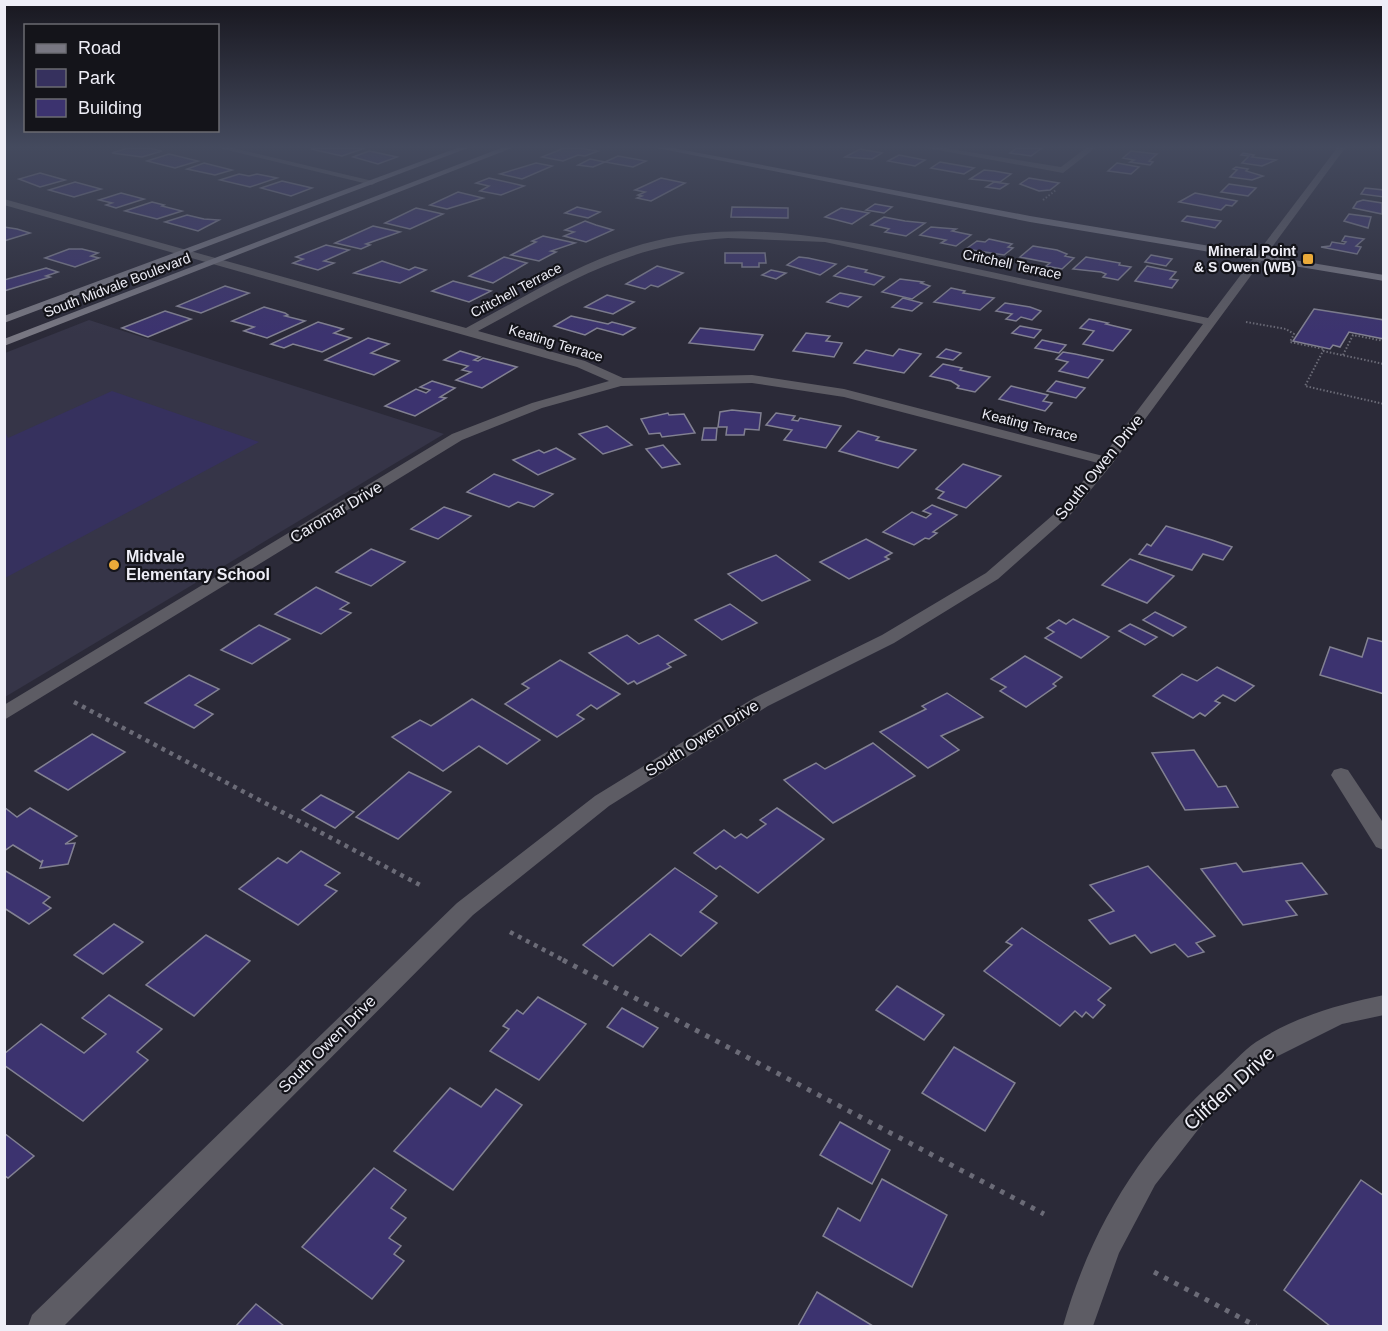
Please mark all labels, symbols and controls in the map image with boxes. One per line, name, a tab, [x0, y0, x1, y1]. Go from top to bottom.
legend	[24, 24, 219, 132]
text: Road	[78, 38, 121, 58]
text: Park	[78, 68, 116, 88]
text: Building	[78, 98, 142, 118]
place label: Mineral Point & S Owen (WB)	[1194, 243, 1296, 275]
street label: Critchell Terrace	[961, 246, 1063, 282]
street label: South Midvale Boulevard	[41, 250, 193, 320]
marker: Mineral Point & S Owen (WB)	[1301, 252, 1315, 266]
street label: Critchell Terrace	[468, 259, 564, 321]
street label: Keating Terrace	[507, 321, 605, 365]
street label: Keating Terrace	[981, 405, 1080, 445]
street label: South Owen Drive	[1052, 411, 1147, 523]
street label: Caromar Drive	[287, 478, 385, 546]
place label: Midvale Elementary School	[126, 548, 270, 583]
marker: Midvale Elementary School	[107, 558, 121, 572]
street label: South Owen Drive	[642, 696, 762, 780]
street label: South Owen Drive	[275, 992, 379, 1096]
street label: Clifden Drive	[1179, 1042, 1279, 1134]

